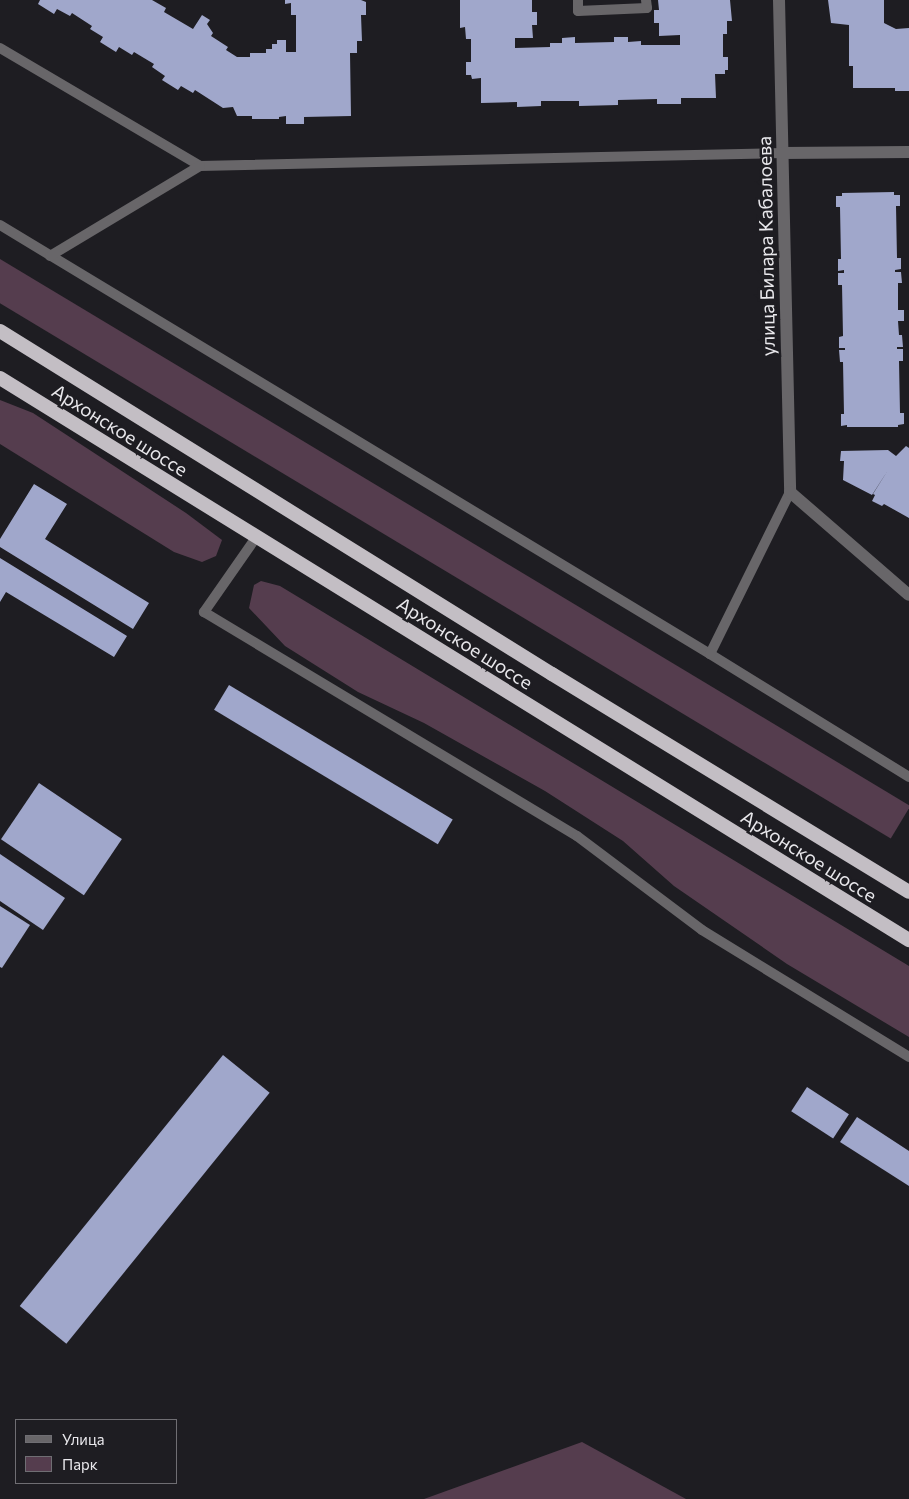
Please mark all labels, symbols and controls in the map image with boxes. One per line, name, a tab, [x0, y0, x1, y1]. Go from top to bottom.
street label: улица Билара Кабалоева	[753, 136, 779, 356]
street label: Архонское шоссе	[48, 379, 192, 481]
street label: Архонское шоссе	[393, 592, 537, 694]
street label: Архонское шоссе	[737, 805, 881, 907]
legend	[15, 1419, 178, 1484]
text: Улица	[62, 1430, 104, 1448]
text: Парк	[62, 1455, 98, 1473]

